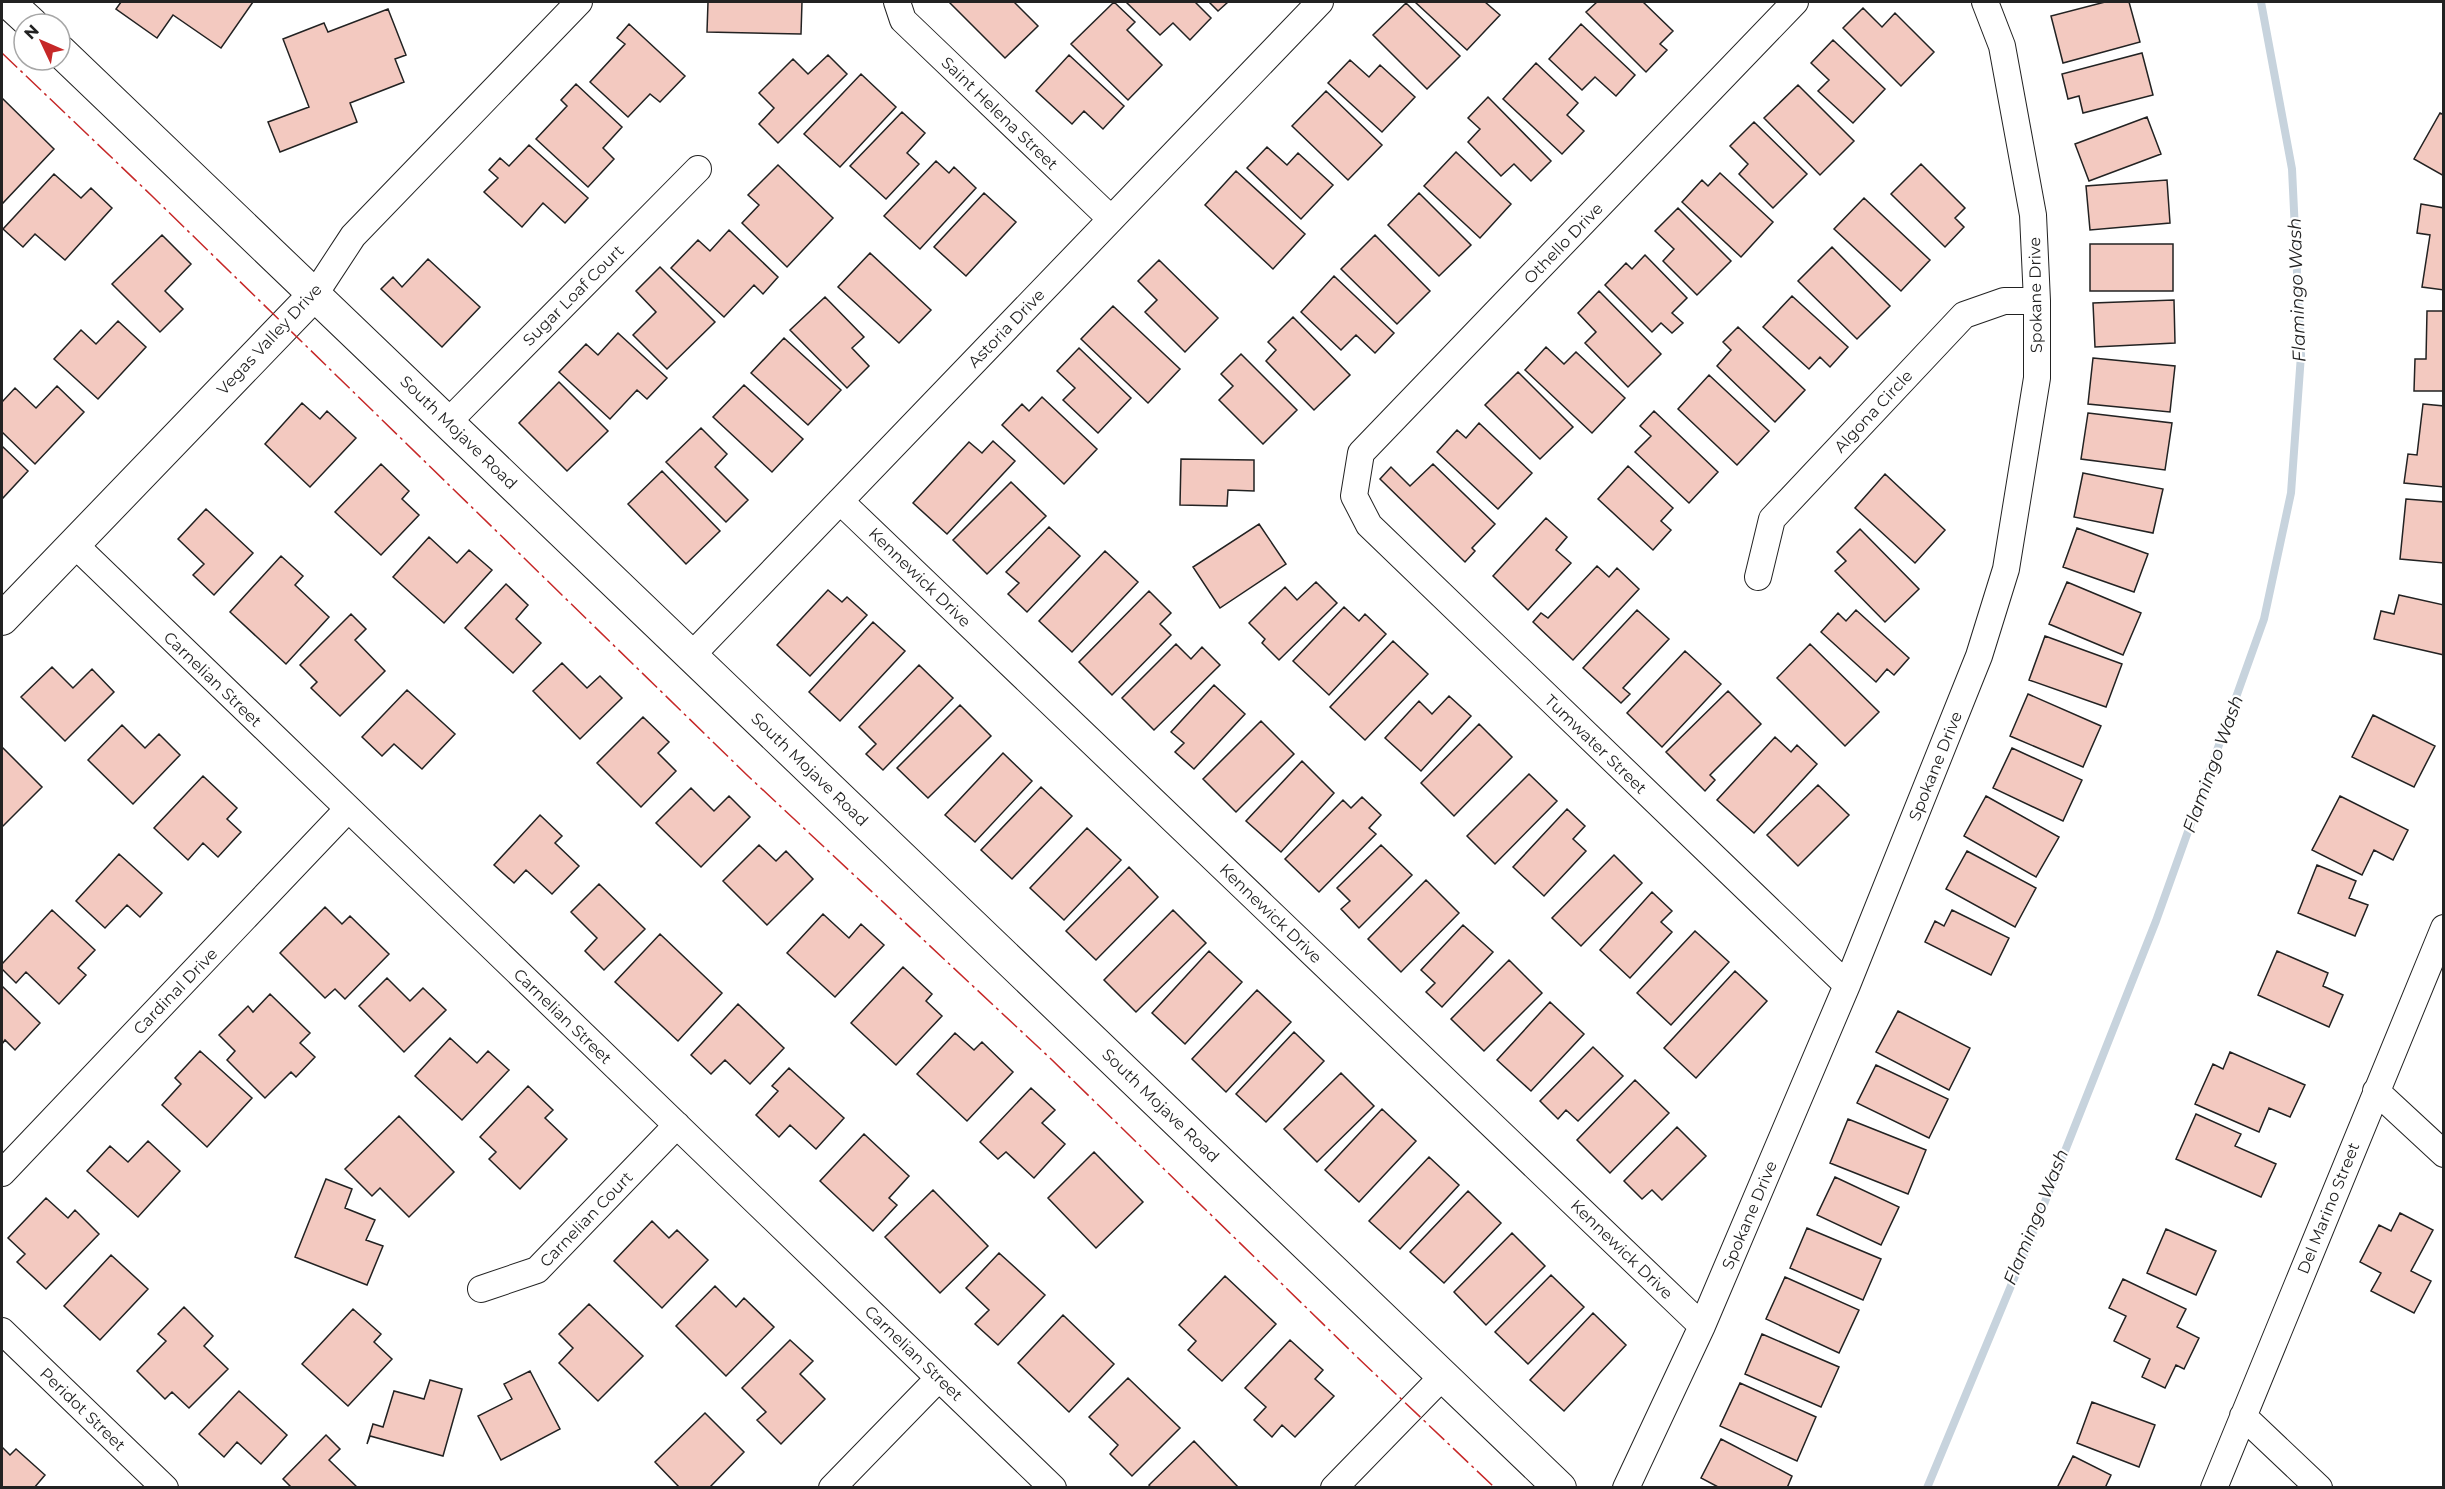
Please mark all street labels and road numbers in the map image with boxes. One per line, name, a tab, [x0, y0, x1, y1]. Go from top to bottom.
street label: Saint Helena Street	[937, 53, 1062, 174]
street label: Othello Drive	[1520, 199, 1607, 288]
street label: Spokane Drive	[2025, 237, 2046, 353]
street label: Sugar Loaf Court	[519, 241, 628, 350]
street label: Vegas Valley Drive	[213, 280, 326, 399]
street label: Astoria Drive	[964, 285, 1048, 371]
street label: Algona Circle	[1830, 366, 1916, 457]
street label: South Mojave Road	[396, 372, 521, 493]
street label: Kennewick Drive	[865, 524, 975, 631]
street label: Carnelian Street	[160, 628, 266, 731]
street label: Tumwater Street	[1541, 691, 1651, 798]
street label: South Mojave Road	[747, 709, 872, 830]
street label: Spokane Drive	[1905, 709, 1966, 824]
street label: Kennewick Drive	[1216, 860, 1326, 967]
street label: Cardinal Drive	[129, 944, 221, 1038]
street label: Carnelian Street	[510, 965, 616, 1068]
street label: South Mojave Road	[1098, 1045, 1223, 1166]
street label: Del Marino Street	[2293, 1139, 2364, 1277]
street label: Spokane Drive	[1718, 1158, 1781, 1272]
street label: Carnelian Court	[536, 1167, 637, 1271]
street label: Kennewick Drive	[1567, 1196, 1677, 1303]
street label: Carnelian Street	[861, 1302, 967, 1405]
street label: Peridot Street	[36, 1364, 130, 1455]

